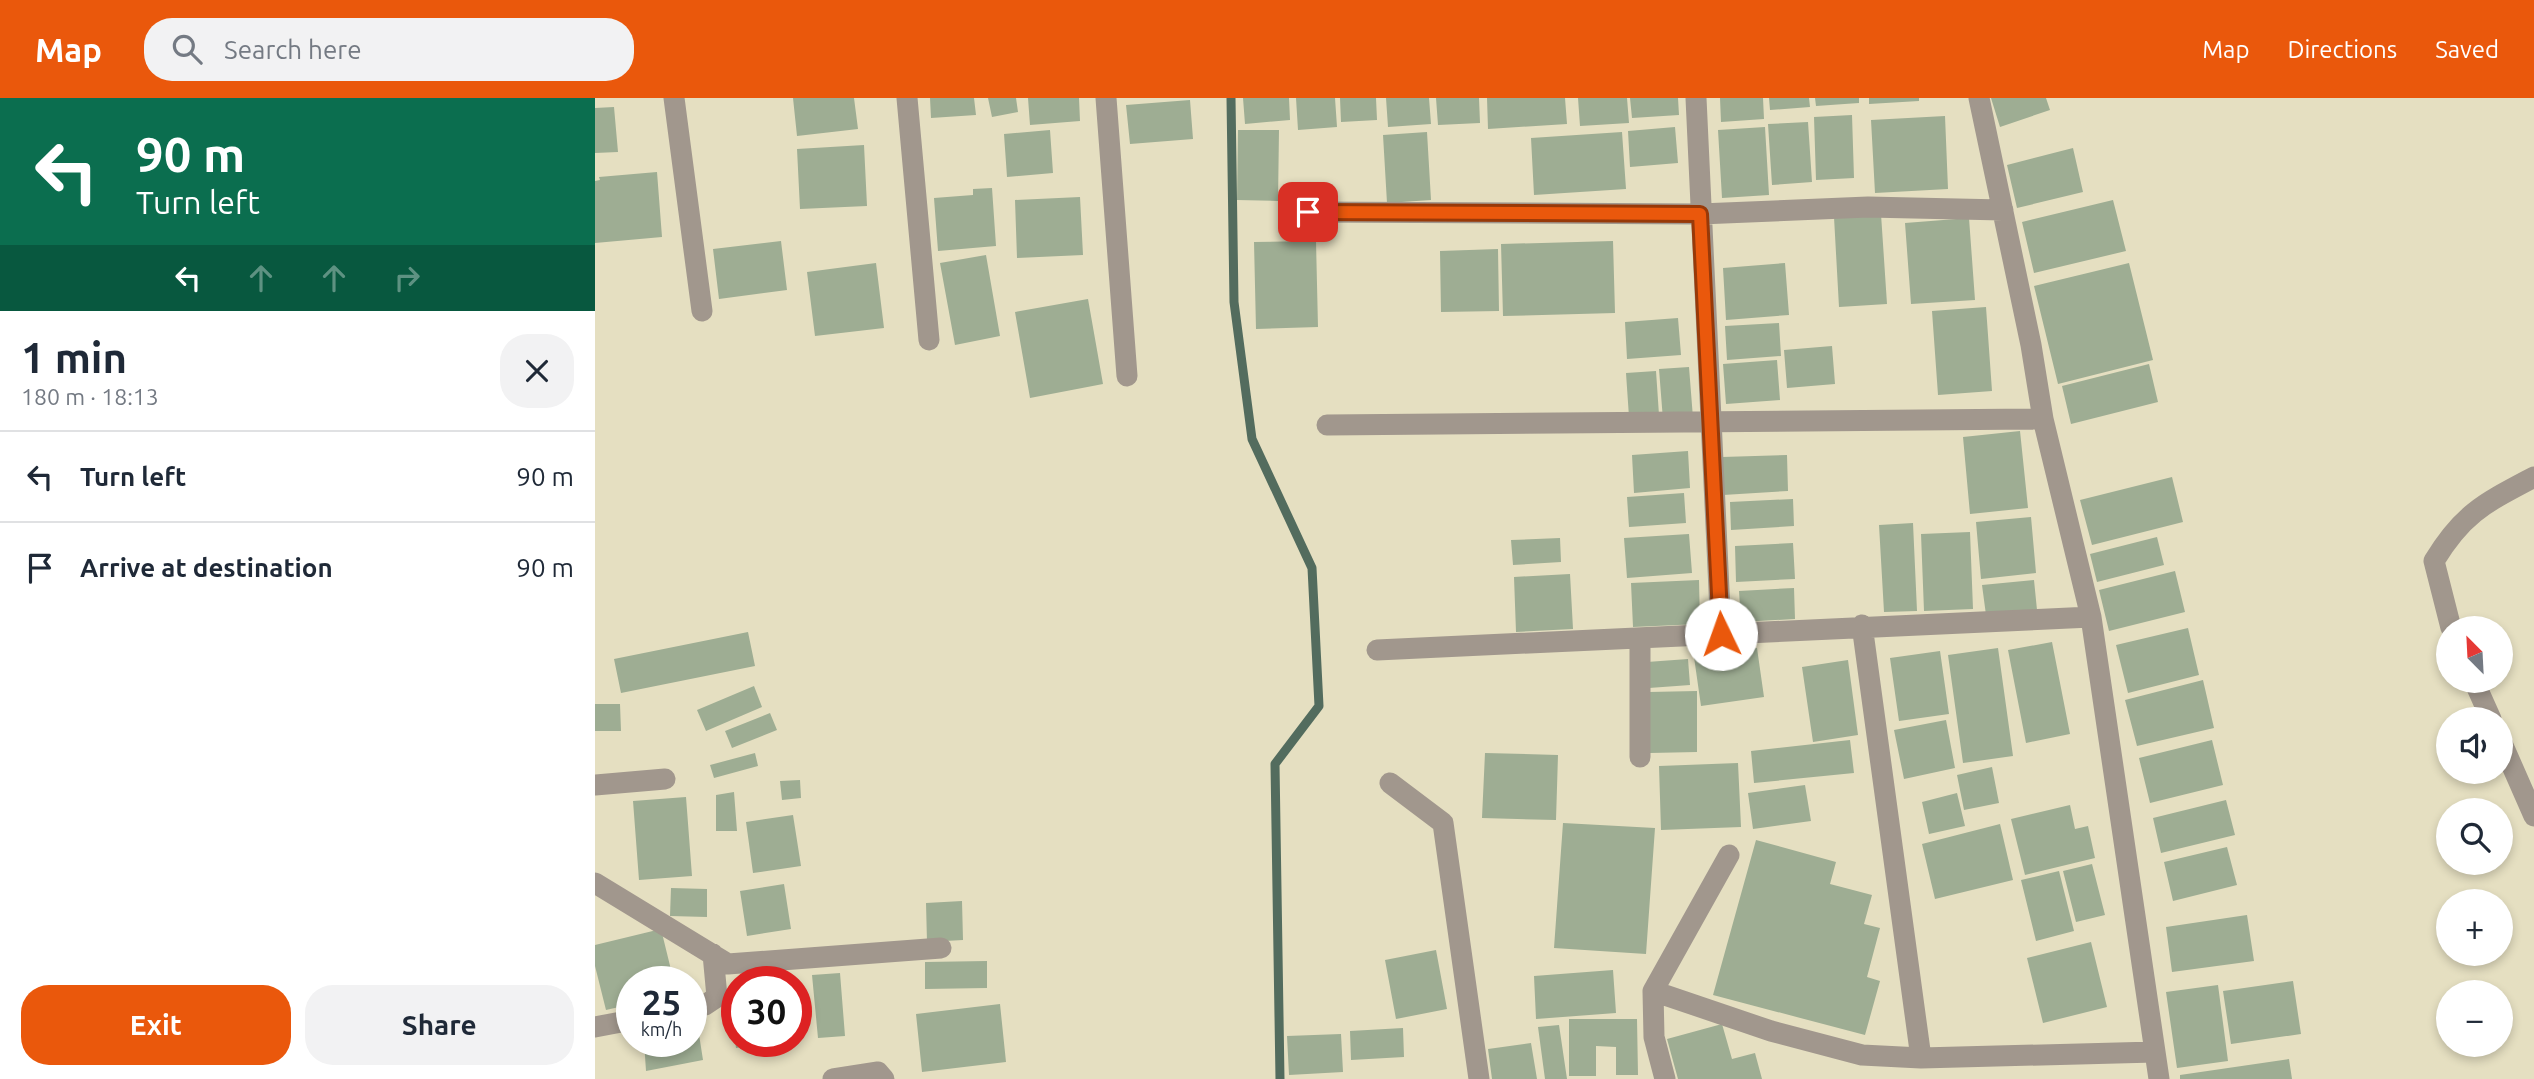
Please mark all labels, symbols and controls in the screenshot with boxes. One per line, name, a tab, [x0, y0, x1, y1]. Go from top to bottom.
search box	[144, 18, 634, 81]
icon: search	[168, 30, 206, 68]
text: Map	[35, 31, 102, 68]
text: Search here	[224, 35, 362, 64]
text: Map	[2202, 36, 2249, 63]
text: Directions	[2287, 36, 2397, 63]
text: Saved	[2435, 36, 2499, 63]
icon: left	[21, 126, 112, 217]
text: 90 m	[136, 126, 245, 181]
pin	[1278, 182, 1338, 242]
text: Turn left	[136, 184, 260, 220]
icon: arrive	[1289, 193, 1327, 231]
icon: left	[169, 259, 207, 297]
icon: ahead	[242, 259, 280, 297]
icon: ahead	[315, 259, 353, 297]
icon: right	[388, 259, 426, 297]
text: 1 min	[21, 334, 127, 381]
button: close	[500, 334, 574, 408]
text: 180 m · 18:13	[21, 384, 159, 409]
icon: left	[21, 458, 59, 496]
text: Turn left	[80, 462, 186, 491]
text: 90 m	[516, 462, 574, 491]
icon: arrive	[21, 549, 59, 587]
text: Arrive at destination	[80, 553, 333, 582]
text: 90 m	[516, 553, 574, 582]
position arrow	[1684, 597, 1758, 671]
north arrow	[2436, 616, 2513, 693]
map controls	[2436, 616, 2513, 1057]
button: sound	[2436, 707, 2513, 784]
button: search	[2436, 798, 2513, 875]
button: +	[2436, 889, 2513, 966]
speed limit sign: 30	[721, 966, 812, 1057]
button: −	[2436, 980, 2513, 1057]
text: 25	[642, 982, 681, 1022]
button: Exit	[21, 985, 291, 1065]
button: Share	[305, 985, 574, 1065]
text: km/h	[641, 1019, 682, 1039]

